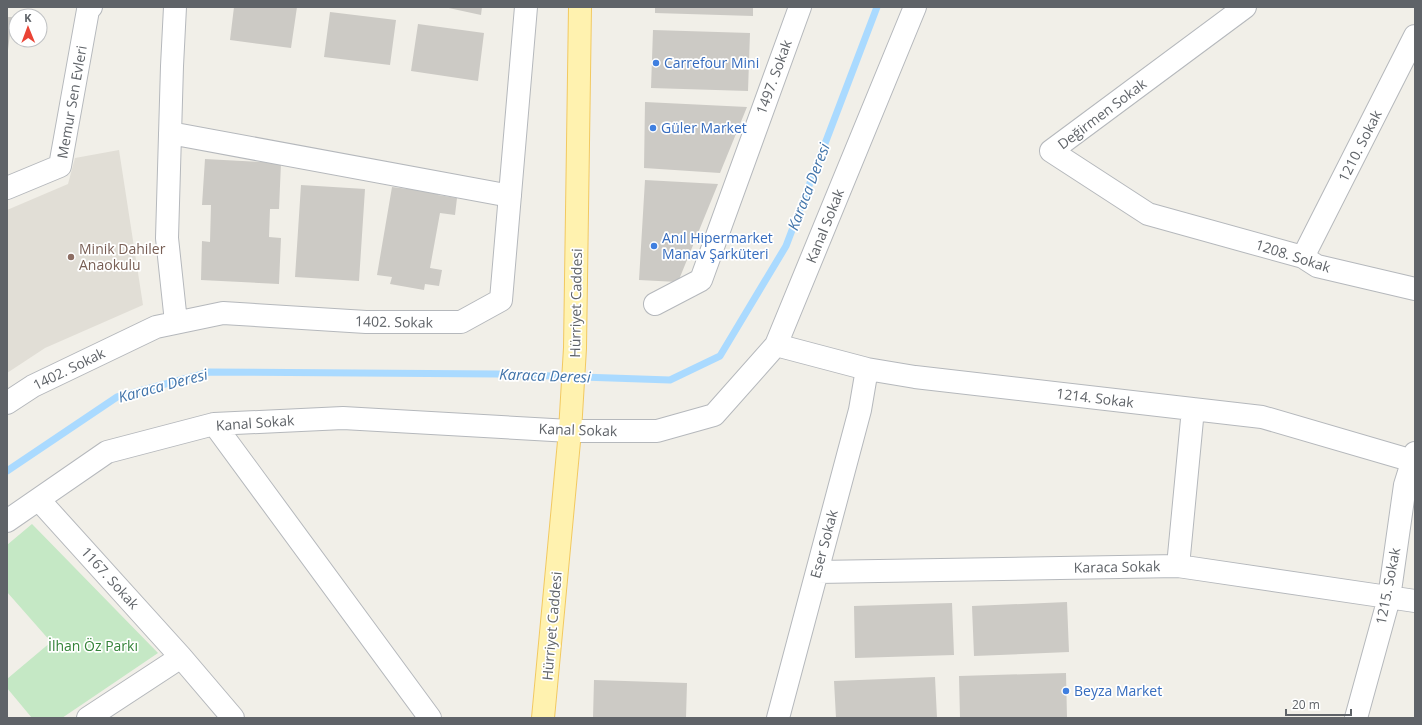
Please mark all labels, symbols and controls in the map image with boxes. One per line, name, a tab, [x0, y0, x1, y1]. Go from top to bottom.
north arrow	[8, 8, 48, 48]
text: K	[24, 10, 32, 25]
street label: 1497. Sokak	[751, 36, 796, 117]
street label: Memur Sen Evleri	[52, 44, 91, 160]
place label: Carrefour Mini	[664, 53, 759, 72]
marker: Carrefour Mini	[651, 58, 661, 68]
street label: Değirmen Sokak	[1053, 74, 1150, 153]
street label: 1210. Sokak	[1333, 106, 1386, 185]
place label: Güler Market	[661, 118, 747, 137]
marker: Güler Market	[648, 123, 658, 133]
water label: Karaca Deresi	[782, 140, 834, 233]
street label: Kanal Sokak	[801, 185, 848, 266]
place label: Anıl Hipermarket Manav Şarküteri	[662, 228, 773, 263]
street label: 1208. Sokak	[1253, 234, 1334, 277]
place label: Minik Dahiler Anaokulu	[79, 239, 166, 274]
marker: Anıl Hipermarket Manav Şarküteri	[649, 241, 659, 251]
street label: Hürriyet Caddesi	[565, 248, 586, 358]
marker: Minik Dahiler Anaokulu	[66, 252, 76, 262]
street label: 1402. Sokak	[355, 311, 434, 332]
street label: 1402. Sokak	[30, 343, 109, 394]
water label: Karaca Deresi	[116, 363, 210, 407]
water label: Karaca Deresi	[499, 363, 591, 387]
street label: 1214. Sokak	[1055, 383, 1136, 412]
street label: Kanal Sokak	[215, 410, 295, 435]
street label: Kanal Sokak	[538, 419, 618, 440]
street label: Eser Sokak	[805, 507, 842, 580]
street label: 1167. Sokak	[77, 542, 144, 613]
street label: 1215. Sokak	[1371, 545, 1404, 626]
street label: Karaca Sokak	[1074, 556, 1161, 577]
street label: Hürriyet Caddesi	[537, 571, 566, 681]
park label: İlhan Öz Parkı	[48, 636, 138, 655]
place label: Beyza Market	[1074, 681, 1162, 700]
marker: Beyza Market	[1061, 686, 1071, 696]
scale bar	[1286, 691, 1351, 717]
text: 20 m	[1292, 696, 1320, 713]

